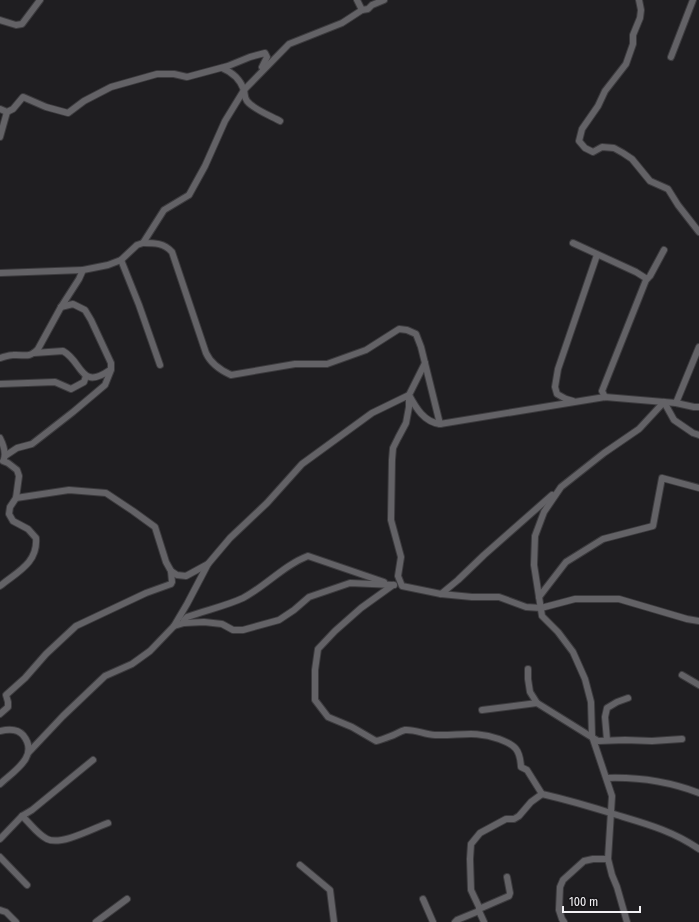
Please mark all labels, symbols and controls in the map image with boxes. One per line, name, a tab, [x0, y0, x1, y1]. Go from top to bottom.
scale bar	[563, 888, 640, 914]
text: 100 m	[569, 895, 598, 909]

